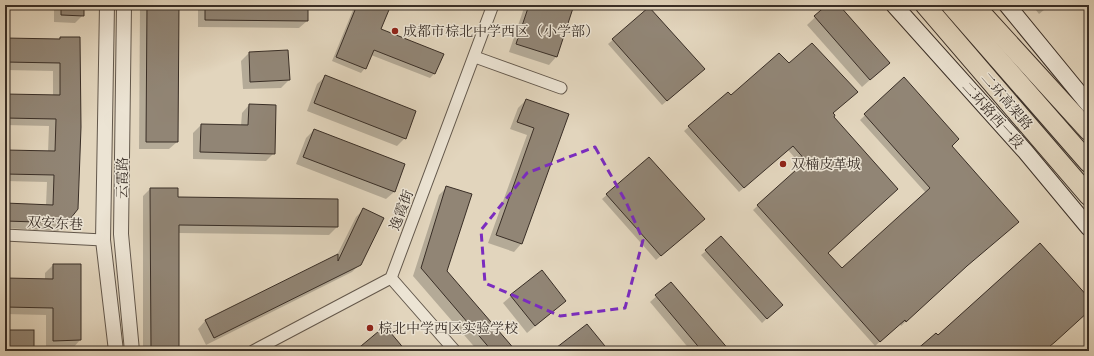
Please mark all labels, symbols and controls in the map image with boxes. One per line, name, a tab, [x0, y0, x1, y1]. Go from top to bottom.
place label: 成都市棕北中学西区（小学部）	[403, 23, 599, 40]
marker: 成都市棕北中学西区（小学部）	[390, 26, 400, 36]
street label: 二环高架路	[977, 69, 1036, 133]
street label: 二环路西一段	[958, 78, 1027, 152]
place label: 双楠皮革城	[791, 156, 861, 173]
street label: 云霞路	[114, 157, 131, 199]
marker: 双楠皮革城	[778, 159, 788, 169]
street label: 逸霞街	[386, 188, 417, 233]
street label: 双安东巷	[27, 214, 83, 233]
place label: 棕北中学西区实验学校	[378, 320, 518, 337]
marker: 棕北中学西区实验学校	[365, 323, 375, 333]

